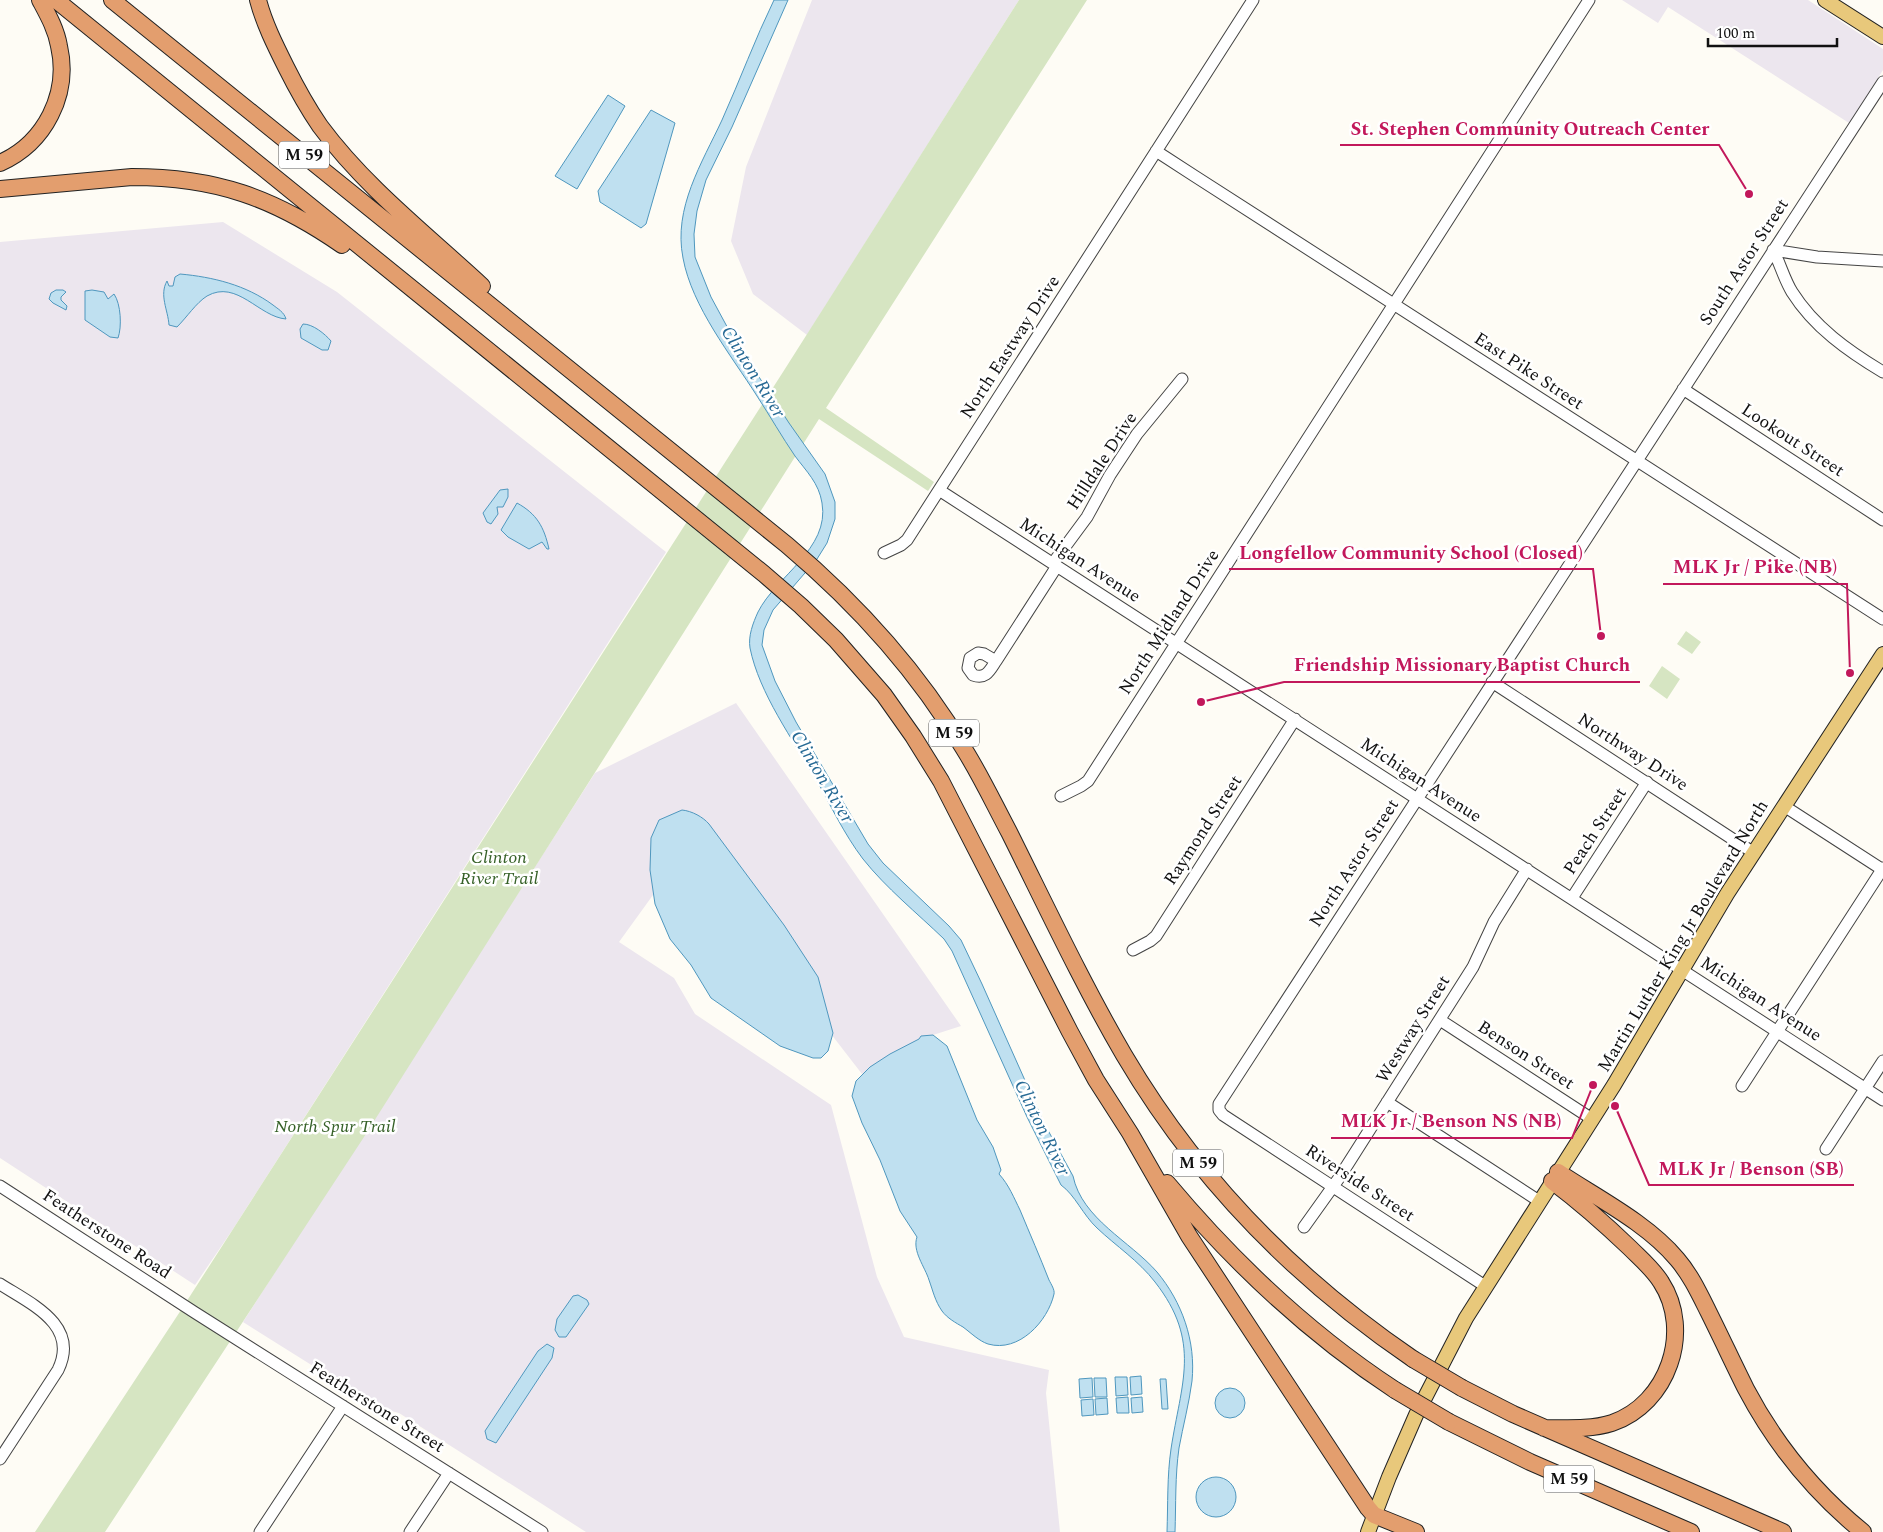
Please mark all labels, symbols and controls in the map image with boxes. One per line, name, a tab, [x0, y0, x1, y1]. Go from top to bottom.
scale bar	[1708, 15, 1837, 47]
text: 100 m	[1716, 22, 1755, 45]
callout: St. Stephen Community Outreach Center	[1340, 111, 1719, 145]
text: St. Stephen Community Outreach Center	[1351, 115, 1710, 144]
road number: M 59	[279, 142, 329, 168]
street label: South Astor Street	[1693, 193, 1795, 331]
street label: North Eastway Drive	[953, 270, 1067, 424]
water label: Clinton River	[713, 320, 793, 424]
street label: East Pike Street	[1469, 325, 1589, 417]
street label: Lookout Street	[1736, 396, 1850, 484]
street label: Hilldale Drive	[1060, 407, 1144, 515]
street label: Michigan Avenue	[1014, 510, 1146, 610]
callout: Longfellow Community School (Closed)	[1229, 535, 1593, 569]
text: Longfellow Community School (Closed)	[1239, 539, 1583, 568]
street label: North Midland Drive	[1112, 544, 1226, 700]
callout: MLK Jr / Pike (NB)	[1663, 550, 1847, 584]
text: MLK Jr / Pike (NB)	[1673, 553, 1837, 582]
callout: Friendship Missionary Baptist Church	[1284, 648, 1640, 682]
text: Friendship Missionary Baptist Church	[1294, 651, 1631, 680]
street label: Northway Drive	[1572, 706, 1694, 798]
road number: M 59	[929, 720, 979, 746]
water label: Clinton River	[783, 725, 861, 829]
street label: Michigan Avenue	[1355, 730, 1487, 830]
street label: Raymond Street	[1157, 769, 1249, 891]
street label: Peach Street	[1557, 782, 1633, 880]
street label: North Astor Street	[1302, 793, 1406, 933]
street label: Martin Luther King Jr Boulevard North	[1591, 795, 1775, 1077]
park label: Clinton River Trail	[460, 844, 539, 892]
street label: Michigan Avenue	[1695, 949, 1827, 1049]
street label: Westway Street	[1369, 970, 1457, 1088]
street label: Benson Street	[1472, 1013, 1580, 1097]
water label: Clinton River	[1006, 1075, 1078, 1181]
callout: MLK Jr / Benson NS (NB)	[1331, 1104, 1572, 1138]
text: MLK Jr / Benson NS (NB)	[1341, 1107, 1562, 1136]
park label: North Spur Trail	[274, 1113, 396, 1140]
street label: Riverside Street	[1300, 1137, 1420, 1229]
road number: M 59	[1173, 1150, 1223, 1176]
callout: MLK Jr / Benson (SB)	[1649, 1151, 1854, 1185]
text: MLK Jr / Benson (SB)	[1658, 1155, 1844, 1184]
street label: Featherstone Road	[37, 1182, 177, 1286]
street label: Featherstone Street	[304, 1354, 450, 1460]
road number: M 59	[1544, 1466, 1594, 1492]

